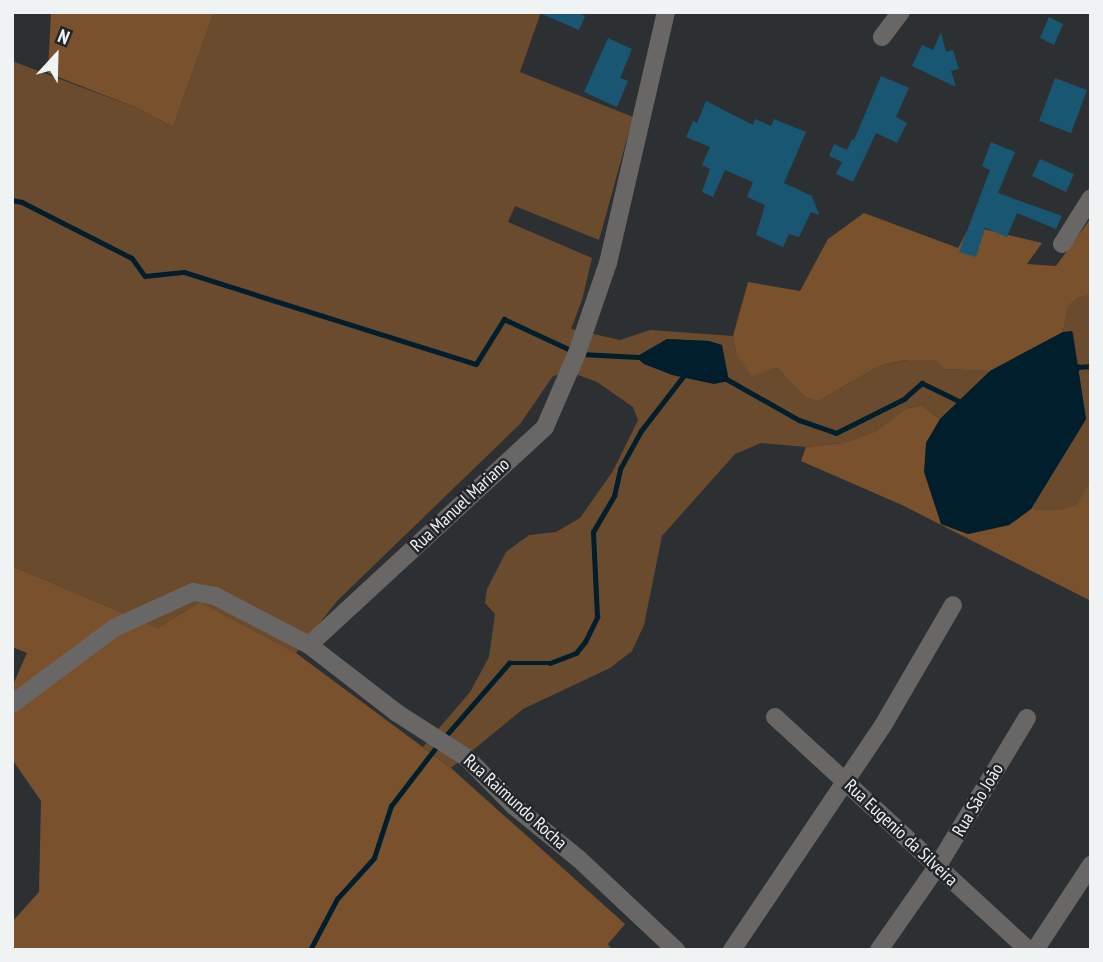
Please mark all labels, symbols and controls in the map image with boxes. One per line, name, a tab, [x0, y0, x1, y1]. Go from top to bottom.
north arrow	[21, 21, 91, 91]
text: N	[55, 23, 73, 50]
street label: Rua Manuel Mariano	[406, 454, 514, 556]
street label: Rua Raimundo Rocha	[459, 750, 571, 854]
street label: Rua São João	[948, 760, 1008, 840]
street label: Rua Eugenio da Silveira	[840, 775, 962, 891]

